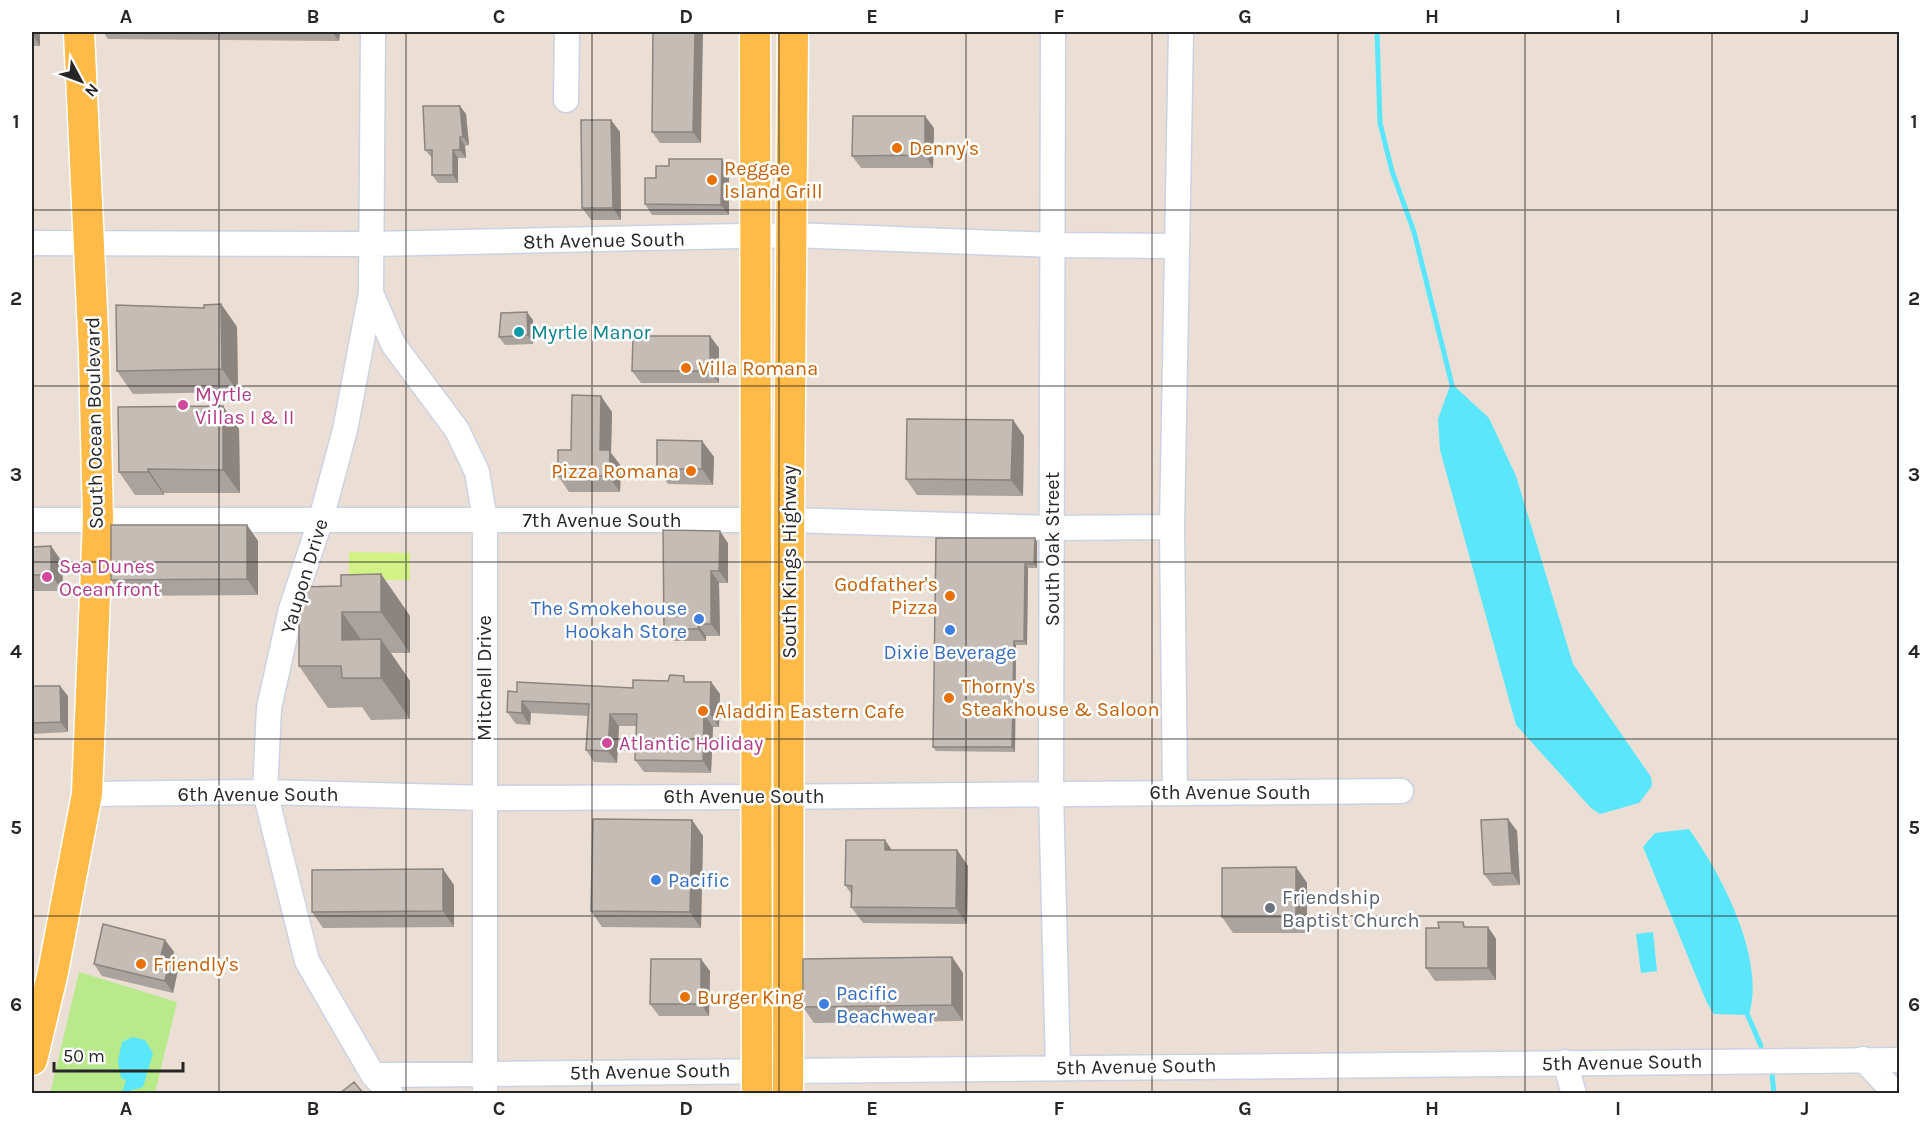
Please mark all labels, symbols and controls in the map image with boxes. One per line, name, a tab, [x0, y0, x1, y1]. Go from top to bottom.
text: A	[120, 5, 133, 28]
text: B	[307, 5, 319, 28]
text: C	[493, 5, 505, 28]
text: D	[679, 5, 693, 28]
text: E	[866, 5, 878, 28]
text: F	[1054, 5, 1065, 28]
text: G	[1238, 5, 1252, 28]
text: H	[1425, 5, 1439, 28]
text: I	[1615, 5, 1621, 28]
text: J	[1801, 5, 1809, 28]
north arrow	[51, 51, 111, 111]
text: N	[81, 80, 103, 101]
text: 1	[12, 110, 20, 133]
text: 1	[1910, 110, 1918, 133]
place label: Denny's	[909, 137, 979, 160]
marker: Denny's	[890, 141, 904, 155]
place label: Reggae Island Grill	[724, 157, 823, 203]
marker: Reggae Island Grill	[705, 173, 719, 187]
street label: 8th Avenue South	[523, 228, 685, 253]
text: 2	[10, 287, 22, 310]
text: 2	[1908, 287, 1920, 310]
street label: South Ocean Boulevard	[81, 317, 108, 529]
place label: Myrtle Manor	[531, 321, 652, 344]
marker: Myrtle Manor	[512, 325, 526, 339]
place label: Villa Romana	[698, 357, 818, 380]
marker: Villa Romana	[679, 361, 693, 375]
place label: Myrtle Villas I & II	[195, 383, 294, 429]
marker: Myrtle Villas I & II	[176, 398, 190, 412]
place label: Pizza Romana	[551, 460, 679, 483]
text: 3	[10, 463, 22, 486]
text: 3	[1908, 463, 1920, 486]
marker: Pizza Romana	[684, 464, 698, 478]
street label: South Kings Highway	[778, 465, 801, 659]
street label: South Oak Street	[1041, 471, 1064, 626]
street label: 7th Avenue South	[522, 509, 682, 532]
street label: Yaupon Drive	[276, 516, 333, 636]
place label: Sea Dunes Oceanfront	[59, 555, 161, 601]
marker: Sea Dunes Oceanfront	[40, 570, 54, 584]
place label: Godfather's Pizza	[834, 573, 938, 619]
marker: Godfather's Pizza	[943, 589, 957, 603]
place label: The Smokehouse Hookah Store	[531, 597, 687, 643]
marker: The Smokehouse Hookah Store	[692, 612, 706, 626]
street label: Mitchell Drive	[473, 615, 496, 741]
marker: Dixie Beverage	[943, 623, 957, 637]
text: 4	[10, 640, 22, 663]
text: 4	[1908, 640, 1920, 663]
place label: Dixie Beverage	[883, 641, 1017, 664]
place label: Thorny's Steakhouse & Saloon	[961, 675, 1159, 721]
marker: Thorny's Steakhouse & Saloon	[942, 691, 956, 705]
place label: Aladdin Eastern Cafe	[715, 700, 905, 723]
marker: Aladdin Eastern Cafe	[696, 704, 710, 718]
place label: Atlantic Holiday	[619, 732, 763, 755]
marker: Atlantic Holiday	[600, 736, 614, 750]
street label: 6th Avenue South	[1149, 781, 1311, 804]
street label: 6th Avenue South	[177, 783, 339, 806]
street label: 6th Avenue South	[663, 785, 825, 808]
text: 5	[10, 816, 22, 839]
text: 5	[1908, 816, 1920, 839]
place label: Pacific	[668, 869, 730, 892]
marker: Pacific	[649, 873, 663, 887]
place label: Friendship Baptist Church	[1282, 886, 1419, 932]
marker: Friendship Baptist Church	[1263, 901, 1277, 915]
place label: Friendly's	[153, 953, 239, 976]
marker: Friendly's	[134, 957, 148, 971]
place label: Pacific Beachwear	[836, 982, 936, 1028]
place label: Burger King	[697, 986, 803, 1009]
marker: Burger King	[678, 990, 692, 1004]
text: 6	[10, 993, 22, 1016]
text: 6	[1908, 993, 1920, 1016]
marker: Pacific Beachwear	[817, 997, 831, 1011]
scale bar	[54, 1035, 183, 1073]
text: 50 m	[63, 1045, 105, 1067]
street label: 5th Avenue South	[1541, 1050, 1703, 1075]
street label: 5th Avenue South	[1055, 1054, 1217, 1079]
street label: 5th Avenue South	[569, 1059, 731, 1084]
text: A	[120, 1097, 133, 1120]
text: B	[307, 1097, 319, 1120]
text: C	[493, 1097, 505, 1120]
text: D	[679, 1097, 693, 1120]
text: E	[866, 1097, 878, 1120]
text: F	[1054, 1097, 1065, 1120]
text: G	[1238, 1097, 1252, 1120]
text: H	[1425, 1097, 1439, 1120]
text: I	[1615, 1097, 1621, 1120]
text: J	[1801, 1097, 1809, 1120]

